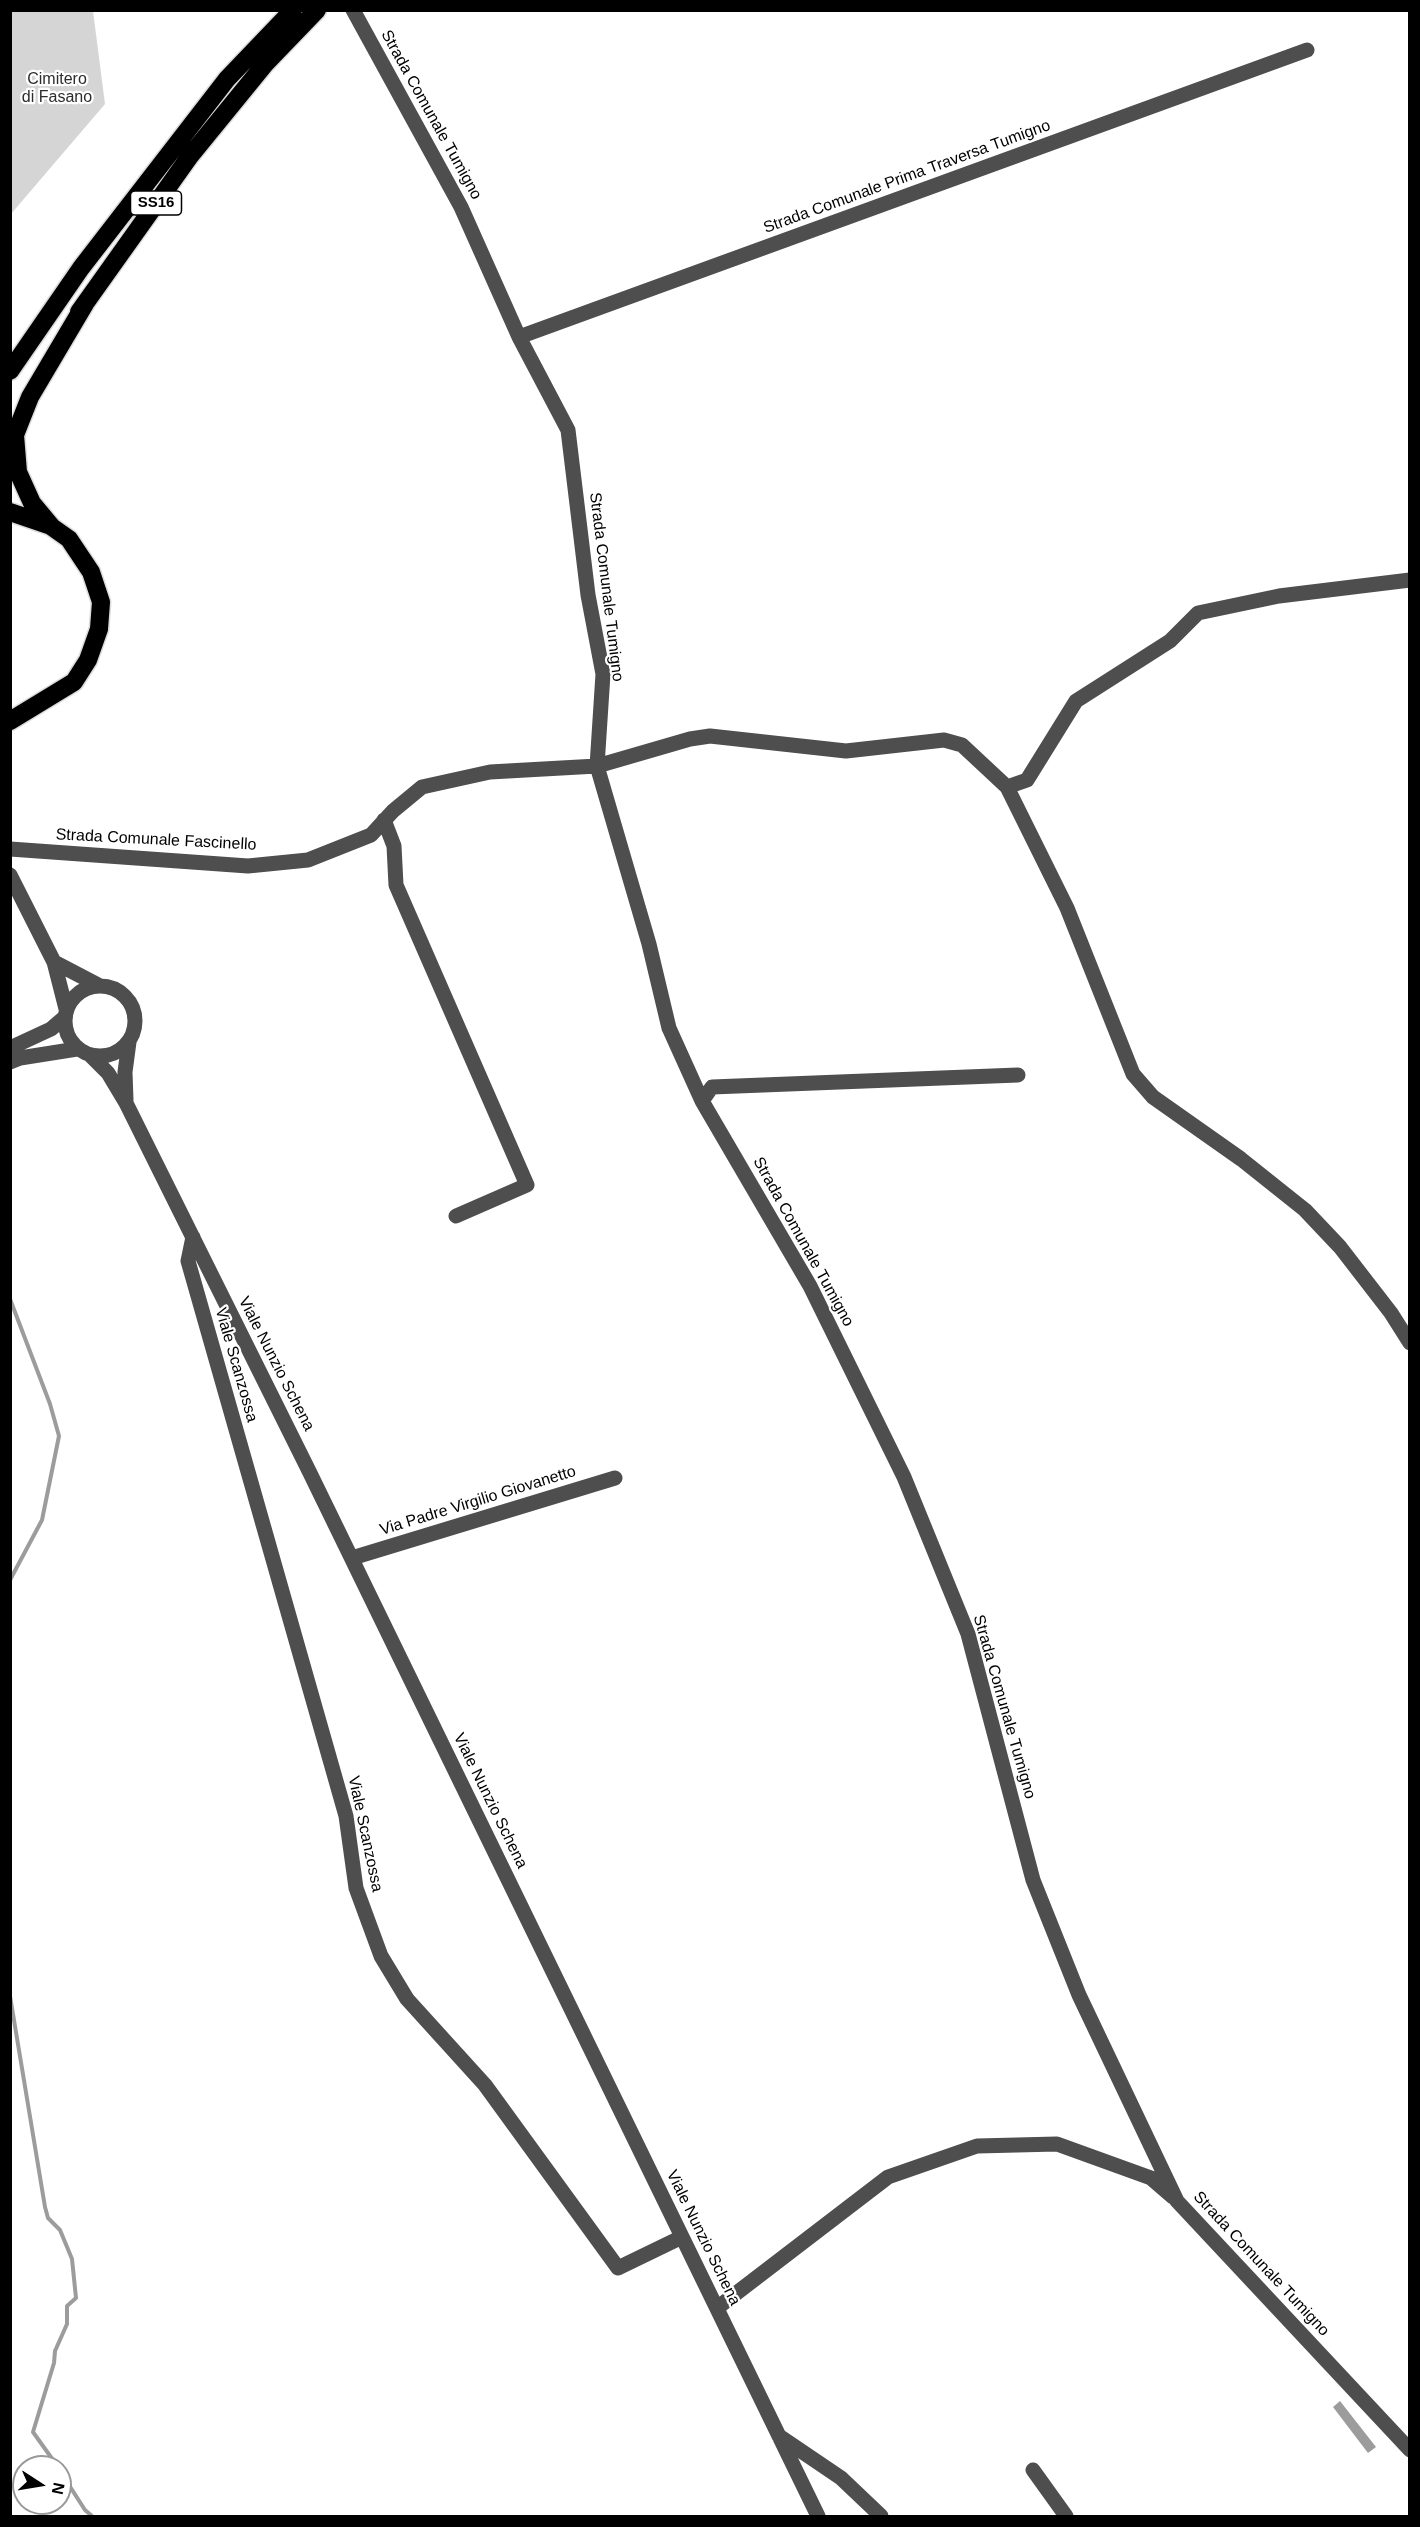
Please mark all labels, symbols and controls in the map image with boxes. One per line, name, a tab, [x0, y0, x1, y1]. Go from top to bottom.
street label: Strada Comunale Tumigno	[376, 27, 486, 203]
park label: Cimitero di Fasano	[22, 70, 92, 108]
street label: Strada Comunale Prima Traversa Tumigno	[761, 116, 1053, 238]
road number: SS16	[130, 191, 182, 215]
street label: Strada Comunale Tumigno	[585, 491, 627, 683]
street label: Strada Comunale Fascinello	[55, 825, 257, 855]
street label: Strada Comunale Tumigno	[748, 1154, 858, 1330]
street label: Viale Nunzio Schena	[234, 1294, 318, 1434]
street label: Viale Scanzossa	[211, 1306, 261, 1424]
street label: Via Padre Virgilio Giovanetto	[378, 1462, 578, 1540]
street label: Strada Comunale Tumigno	[969, 1613, 1039, 1801]
street label: Viale Nunzio Schena	[449, 1730, 531, 1872]
street label: Viale Scanzossa	[343, 1774, 387, 1894]
street label: Viale Nunzio Schena	[662, 2167, 744, 2309]
street label: Strada Comunale Tumigno	[1189, 2188, 1333, 2340]
north arrow	[12, 2455, 72, 2515]
text: N	[49, 2481, 68, 2496]

